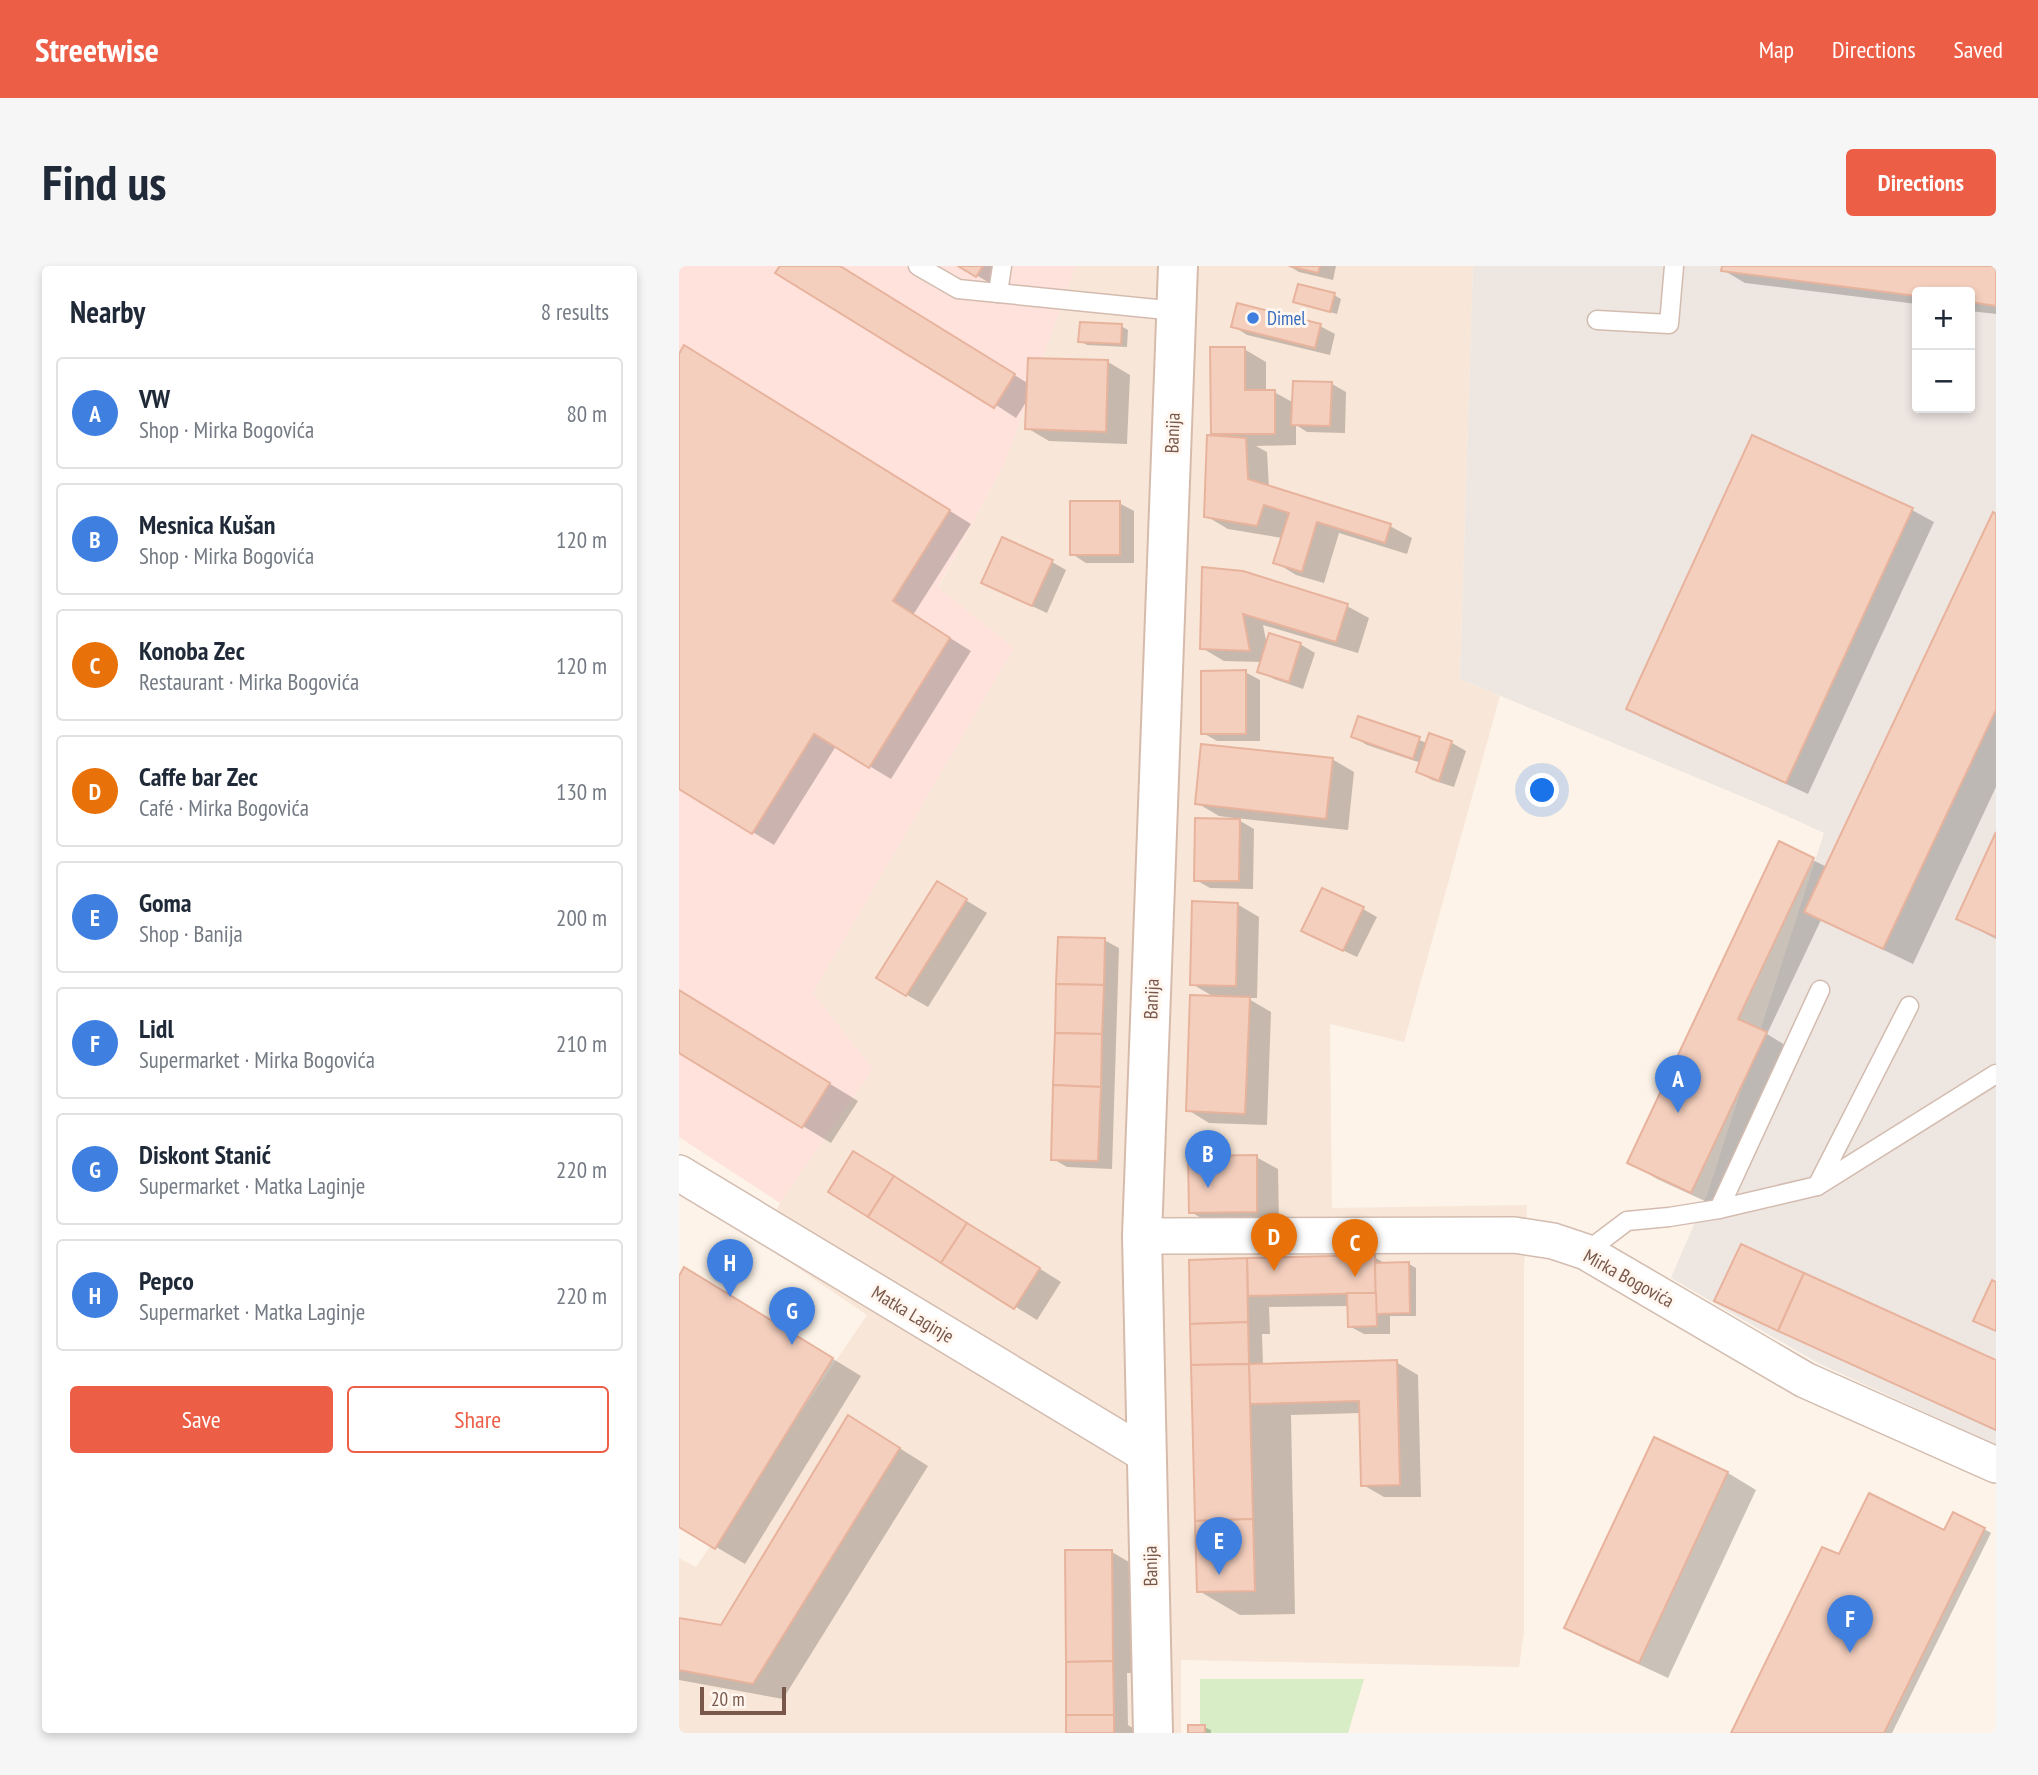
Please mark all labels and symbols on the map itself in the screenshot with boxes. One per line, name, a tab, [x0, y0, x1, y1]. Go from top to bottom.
place label: Dimel	[1267, 306, 1306, 330]
marker: Dimel	[1245, 310, 1261, 326]
street label: Banija	[1159, 412, 1185, 454]
your location	[1525, 773, 1559, 807]
street label: Banija	[1138, 978, 1164, 1020]
pin: A	[1655, 1055, 1701, 1113]
pin: B	[1185, 1130, 1231, 1188]
pin: D	[1251, 1213, 1297, 1271]
pin: C	[1332, 1219, 1378, 1277]
pin: H	[707, 1239, 753, 1297]
street label: Mirka Bogovića	[1580, 1243, 1678, 1313]
street label: Matka Laginje	[867, 1280, 959, 1348]
pin: G	[769, 1287, 815, 1345]
pin: E	[1196, 1517, 1242, 1575]
street label: Banija	[1138, 1545, 1162, 1587]
pin: F	[1827, 1595, 1873, 1653]
scale bar	[700, 1684, 786, 1716]

